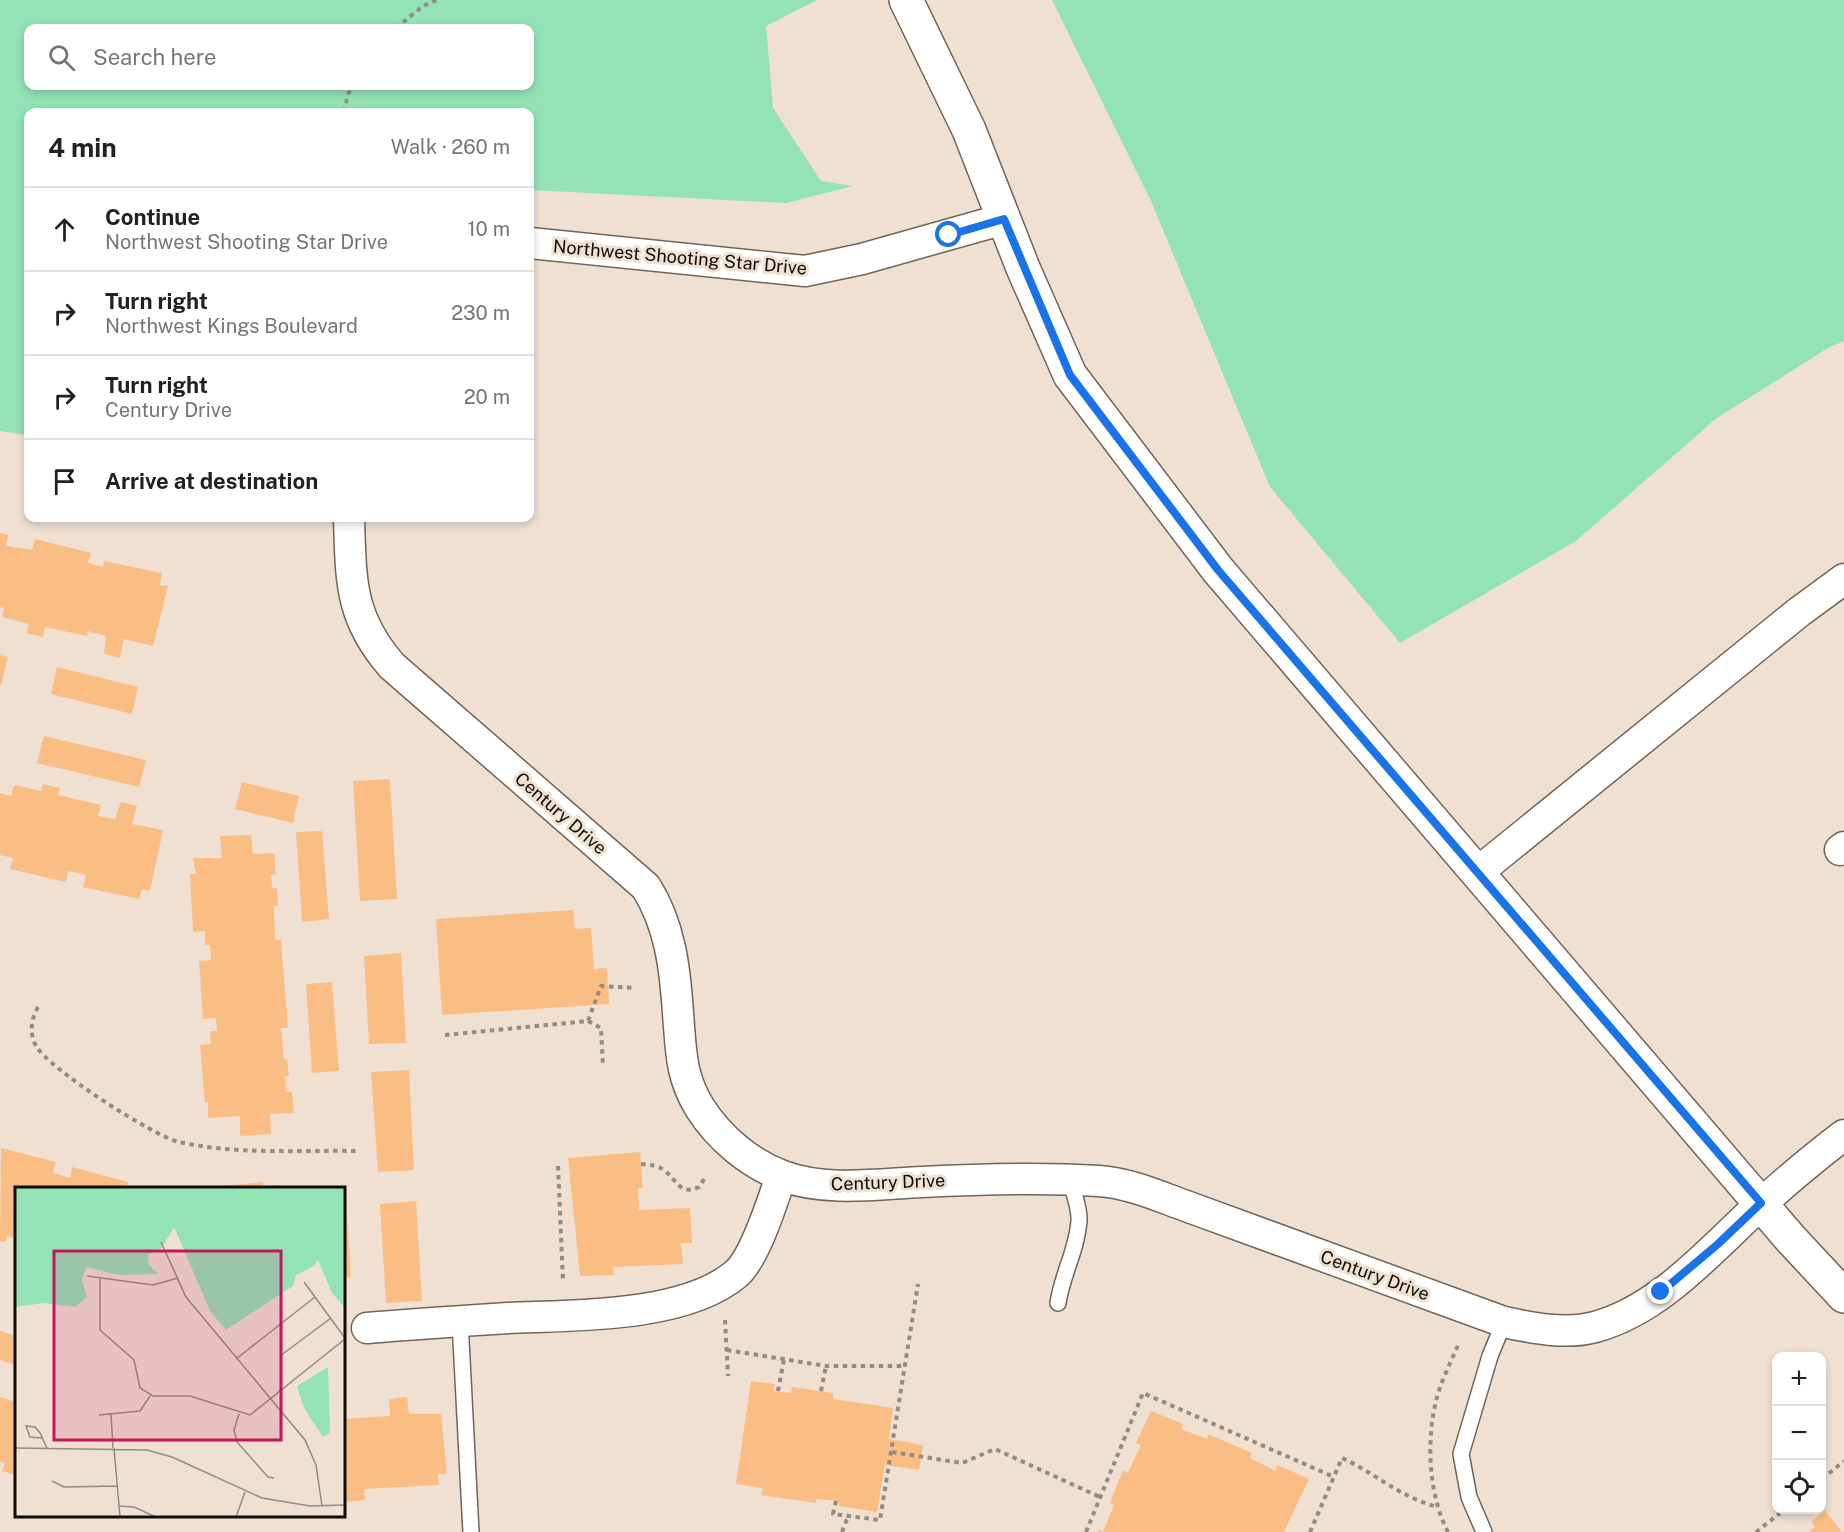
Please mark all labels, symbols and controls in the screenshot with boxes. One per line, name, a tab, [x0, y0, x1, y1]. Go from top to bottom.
search box	[24, 24, 534, 90]
icon: search	[45, 41, 78, 74]
text: Search here	[93, 44, 217, 70]
text: 4 min	[48, 132, 117, 163]
text: Walk · 260 m	[391, 135, 510, 159]
text: Continue	[105, 204, 200, 230]
icon: ahead	[48, 213, 81, 246]
text: 10 m	[467, 217, 510, 241]
route start	[935, 221, 961, 247]
text: Northwest Shooting Star Drive	[105, 230, 388, 254]
street label: Northwest Shooting Star Drive	[552, 235, 808, 279]
text: Turn right	[105, 288, 208, 314]
icon: right	[48, 297, 81, 330]
text: 230 m	[451, 301, 510, 325]
text: Northwest Kings Boulevard	[105, 314, 358, 338]
text: Turn right	[105, 372, 208, 398]
icon: right	[48, 381, 81, 414]
text: 20 m	[464, 385, 510, 409]
text: Century Drive	[105, 398, 232, 422]
icon: arrive	[48, 465, 81, 498]
text: Arrive at destination	[105, 468, 318, 494]
street label: Century Drive	[511, 768, 611, 858]
street label: Century Drive	[830, 1170, 946, 1194]
inset map	[15, 1187, 345, 1517]
street label: Century Drive	[1318, 1246, 1432, 1304]
route end	[1647, 1278, 1673, 1304]
map controls	[1772, 1352, 1826, 1514]
button: +	[1772, 1352, 1826, 1406]
button: −	[1772, 1406, 1826, 1460]
button: locate	[1772, 1460, 1826, 1514]

